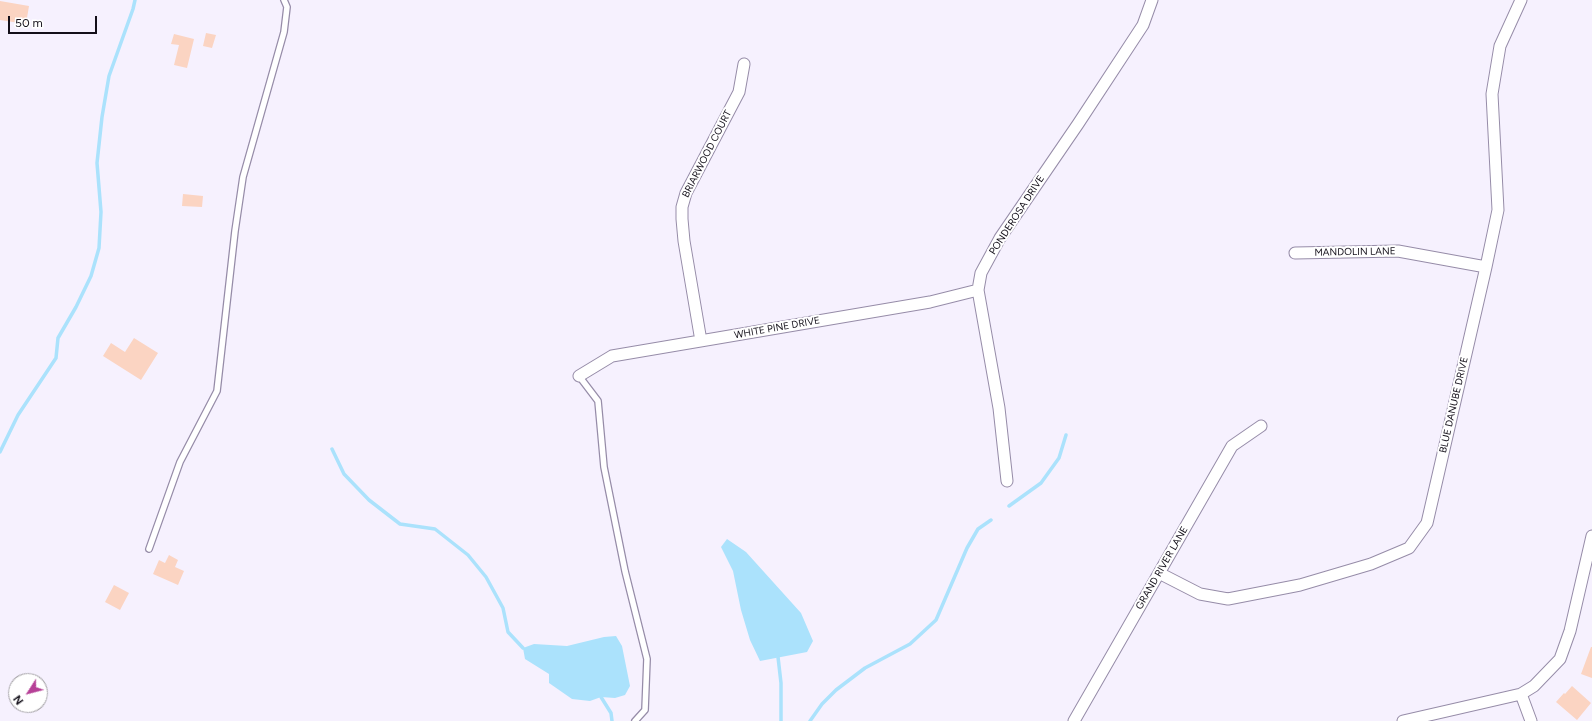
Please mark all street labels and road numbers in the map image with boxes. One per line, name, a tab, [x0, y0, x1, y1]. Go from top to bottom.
street label: BRIARWOOD COURT	[680, 108, 734, 200]
street label: PONDEROSA DRIVE	[987, 173, 1047, 257]
street label: MANDOLIN LANE	[1314, 245, 1396, 259]
street label: WHITE PINE DRIVE	[733, 315, 821, 341]
street label: BLUE DANUBE DRIVE	[1437, 356, 1471, 454]
street label: GRAND RIVER LANE	[1133, 524, 1191, 612]

